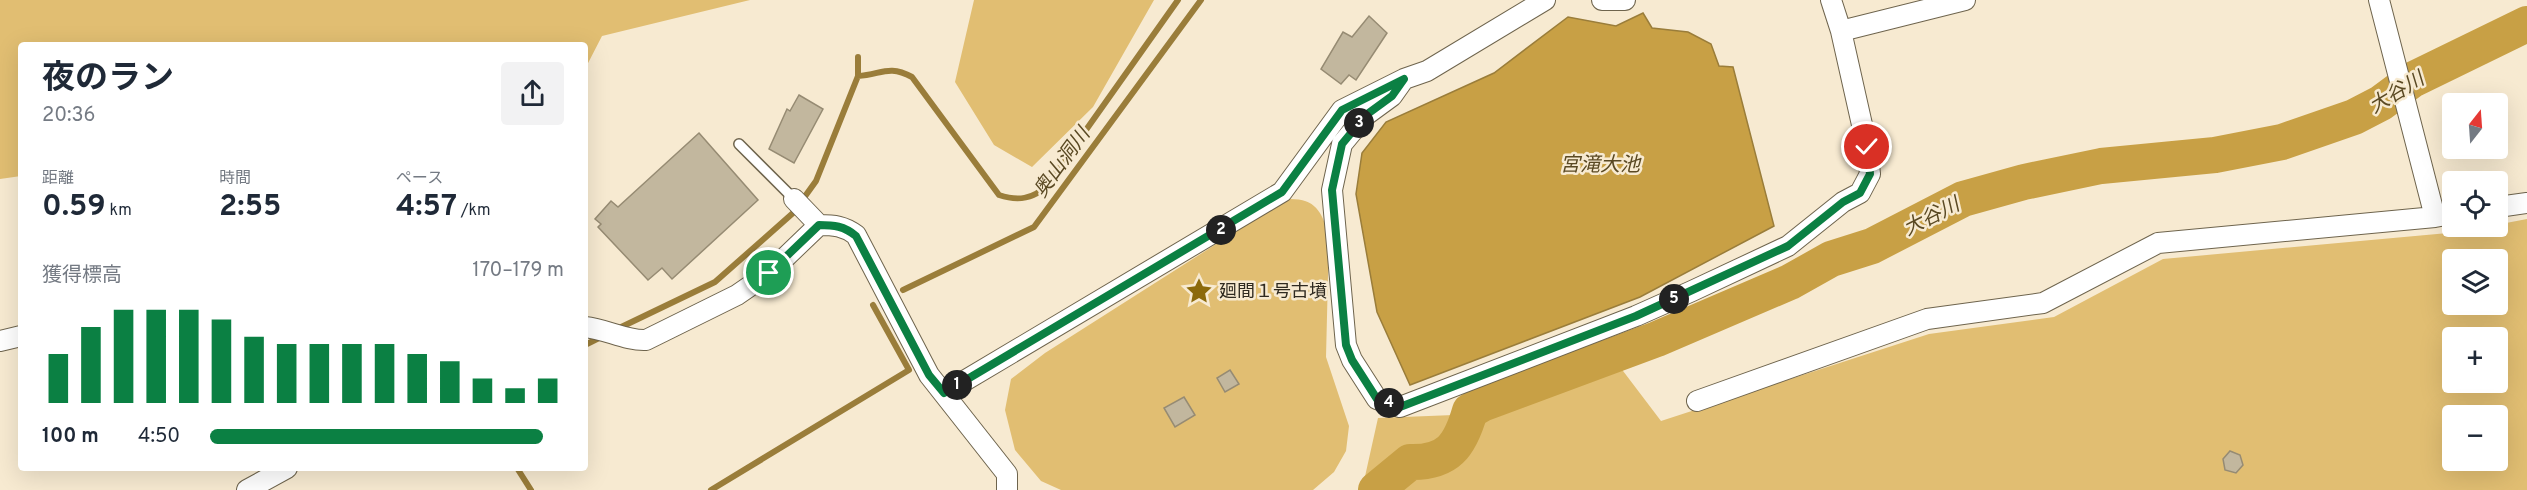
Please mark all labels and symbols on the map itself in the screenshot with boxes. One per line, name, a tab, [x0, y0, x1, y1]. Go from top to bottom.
water label: 大谷川	[2365, 66, 2431, 120]
north arrow	[2442, 93, 2508, 159]
pin: 3	[1344, 108, 1374, 138]
pin	[1841, 121, 1892, 172]
water label: 奥山洞川	[1029, 122, 1098, 203]
water label: 宮滝大池	[1560, 153, 1642, 179]
water label: 大谷川	[1899, 192, 1966, 243]
pin: 2	[1206, 215, 1236, 245]
pin	[743, 247, 794, 298]
place icon: 廻間１号古墳	[1184, 276, 1214, 306]
place label: 廻間１号古墳	[1219, 281, 1327, 304]
pin: 5	[1659, 284, 1689, 314]
pin: 1	[942, 370, 972, 400]
pin: 4	[1374, 388, 1404, 418]

